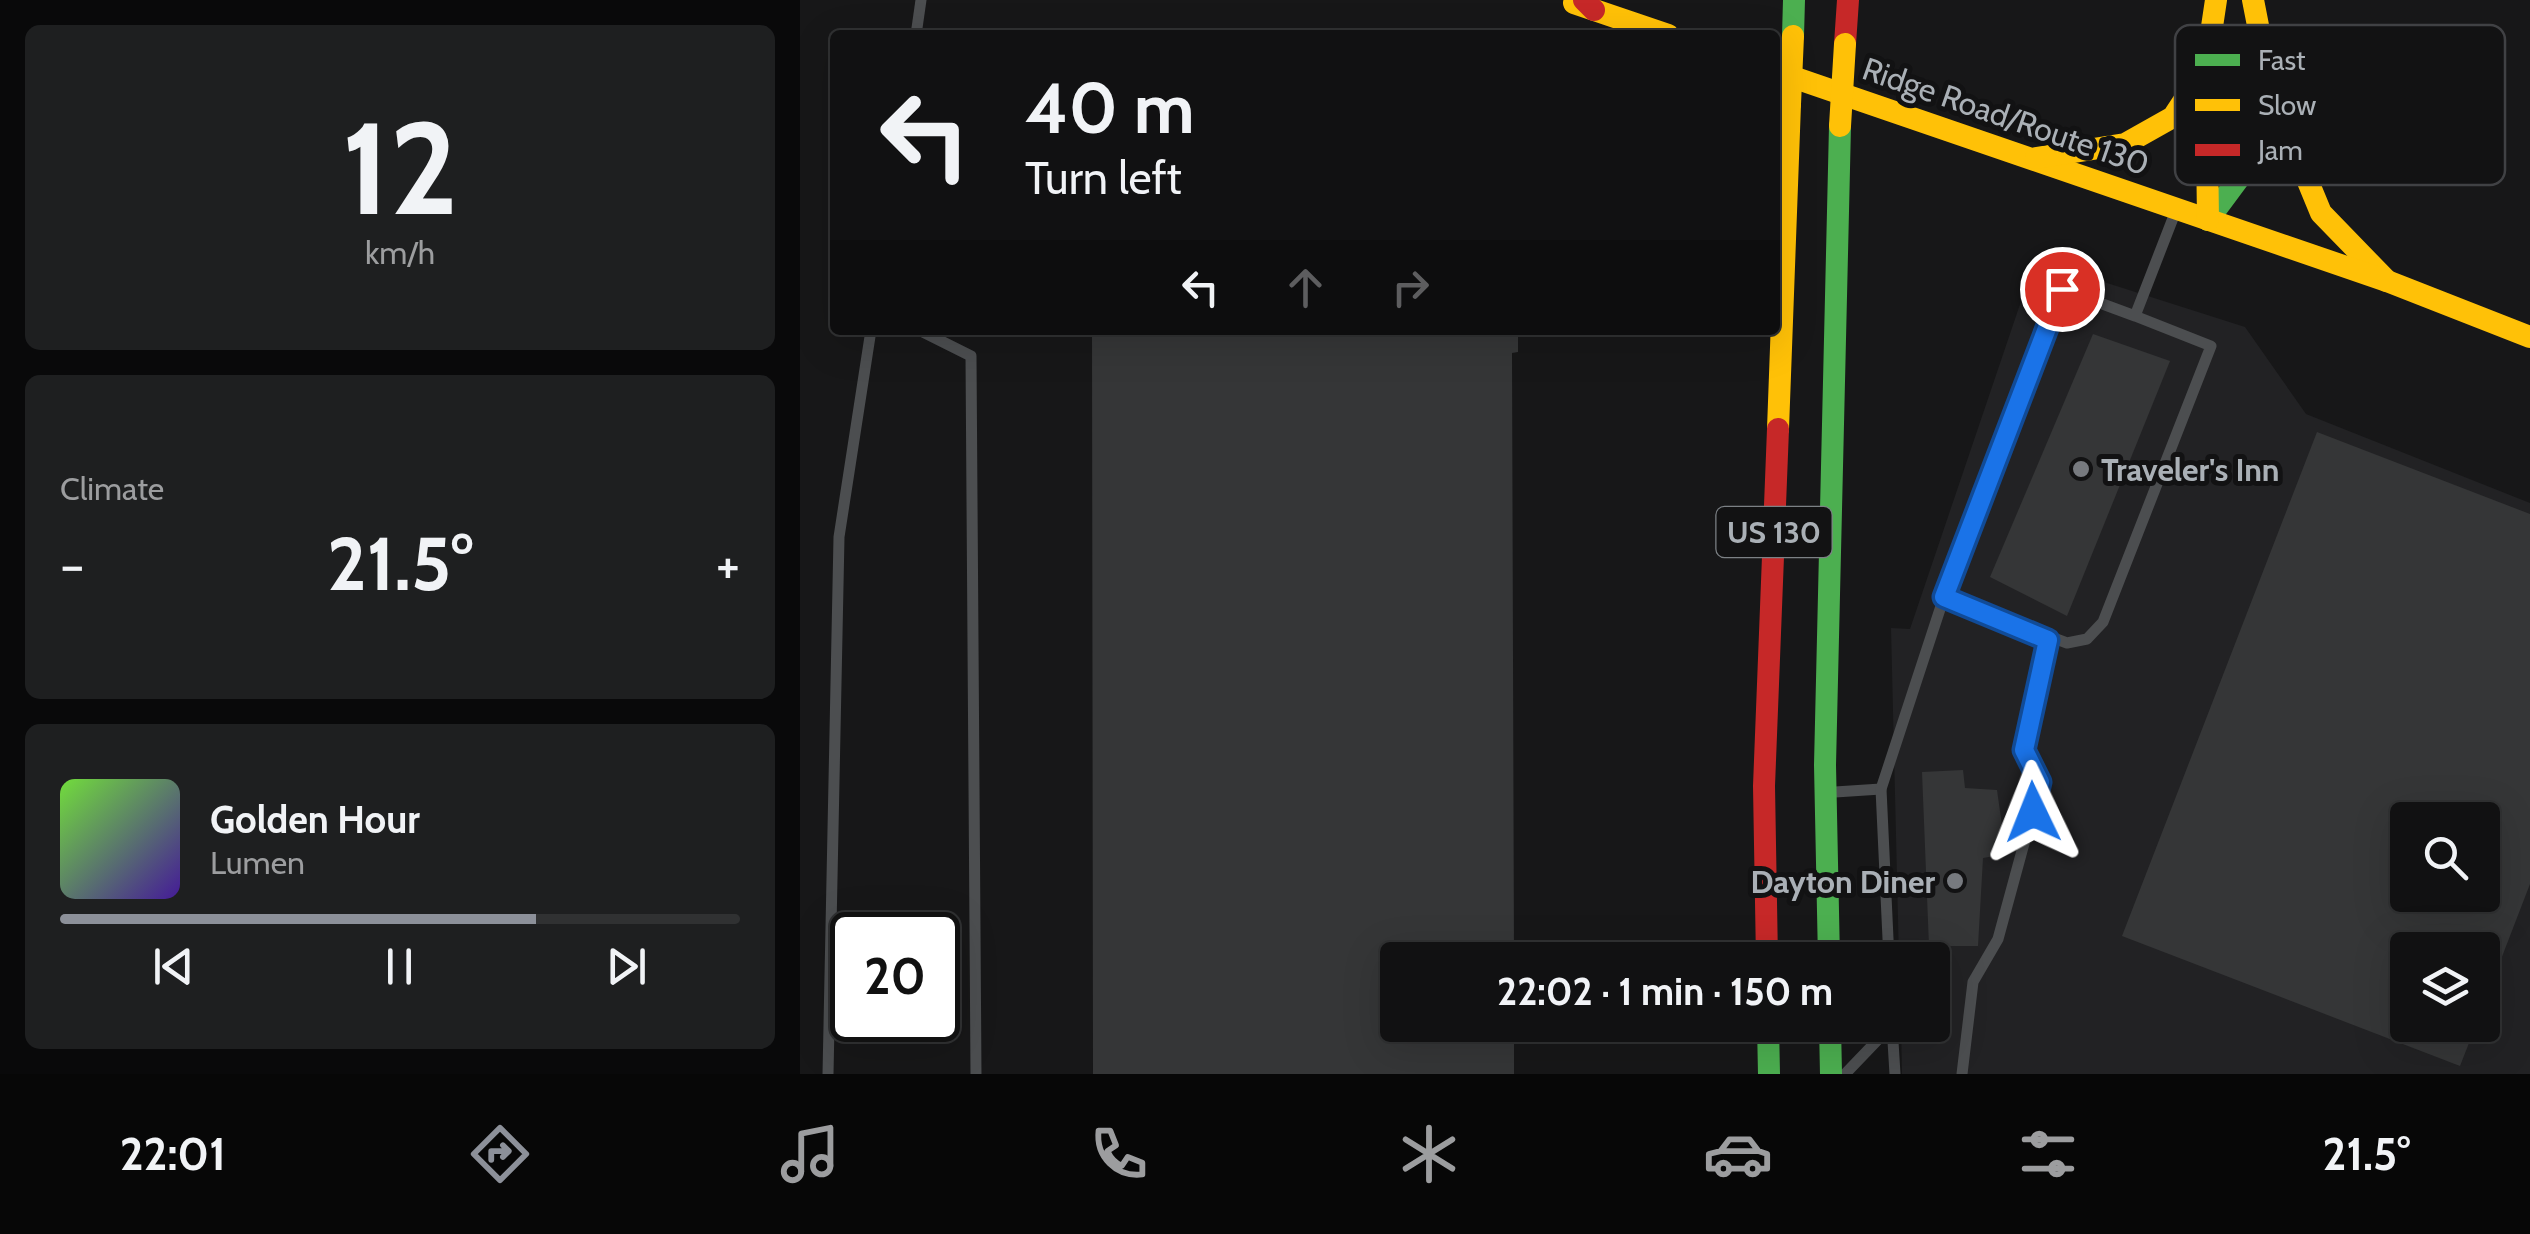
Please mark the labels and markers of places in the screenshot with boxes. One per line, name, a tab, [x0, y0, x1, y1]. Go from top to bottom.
pin	[2020, 247, 2105, 332]
place label: Traveler's Inn	[2101, 450, 2280, 489]
marker: Traveler's Inn	[2070, 458, 2092, 480]
place label: Dayton Diner	[1751, 862, 1935, 901]
marker: Dayton Diner	[1944, 870, 1966, 892]

